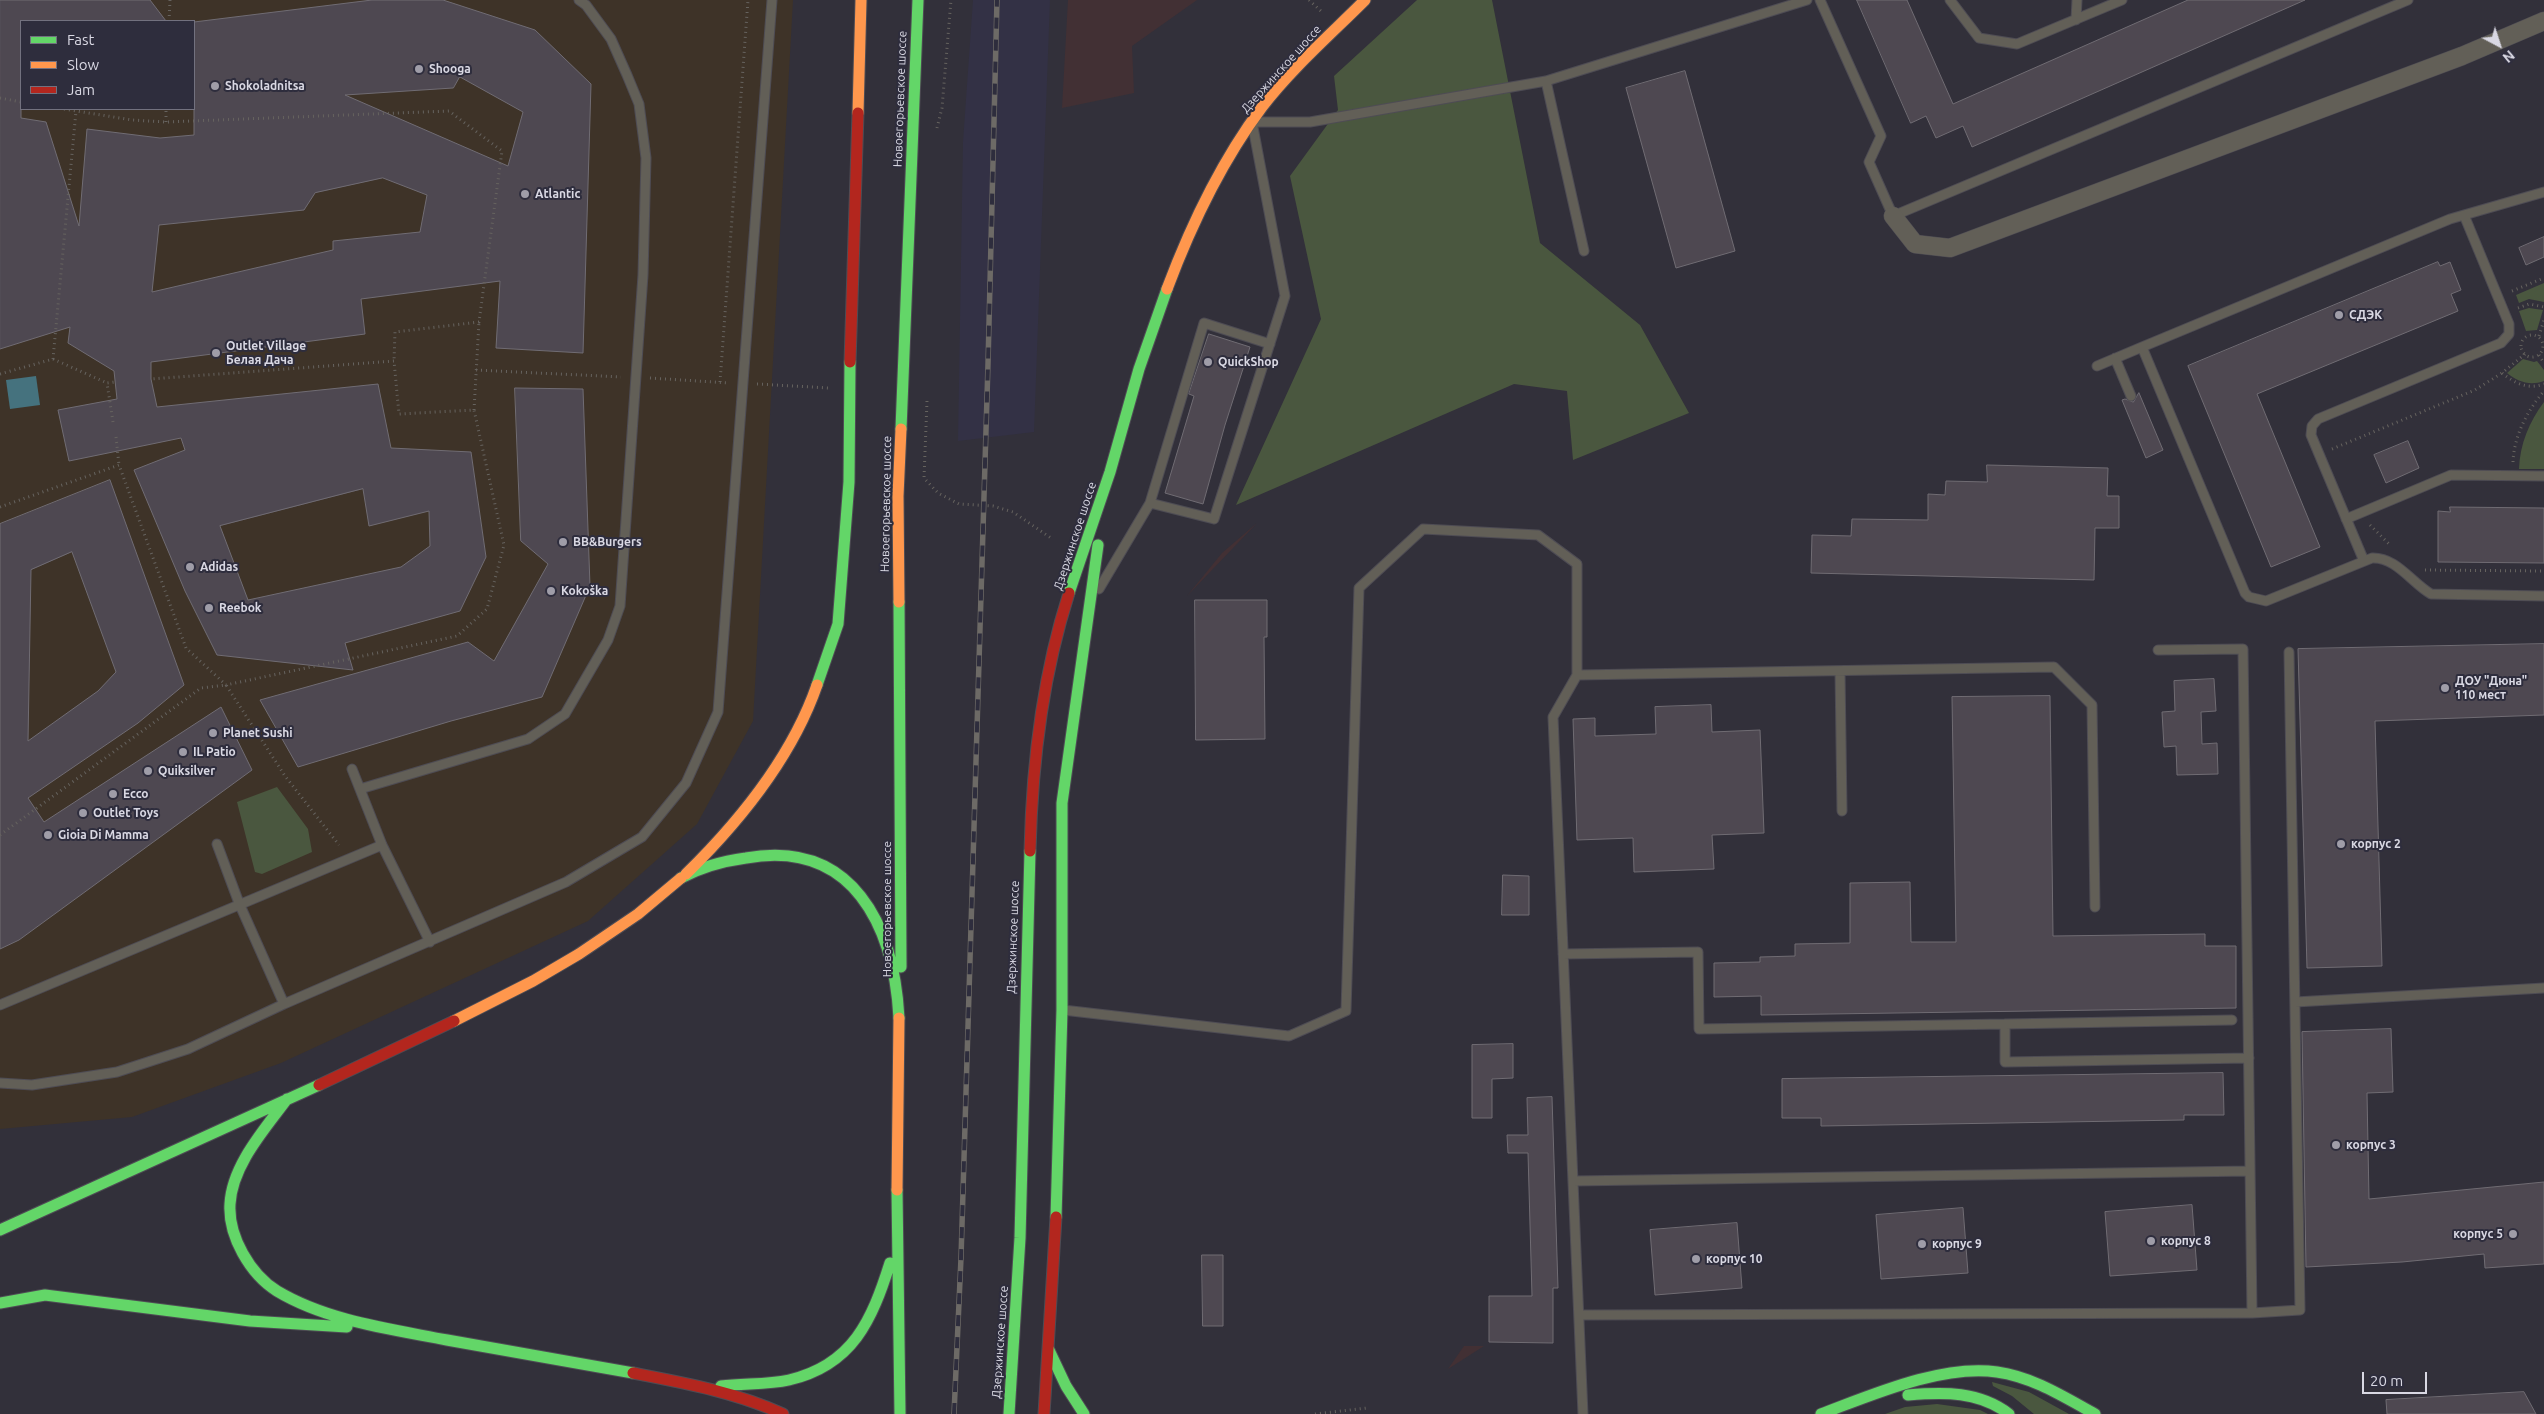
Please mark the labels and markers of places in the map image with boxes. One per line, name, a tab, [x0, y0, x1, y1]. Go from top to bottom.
place label: Shooga	[429, 62, 471, 76]
marker: Shooga	[413, 63, 425, 75]
place label: Shokoladnitsa	[225, 79, 305, 93]
marker: Shokoladnitsa	[209, 80, 221, 92]
place label: Atlantic	[535, 187, 580, 201]
marker: Atlantic	[519, 188, 531, 200]
place label: СДЭК	[2349, 308, 2382, 322]
marker: СДЭК	[2333, 309, 2345, 321]
place label: Outlet Village Белая Дача	[226, 339, 306, 367]
marker: Outlet Village Белая Дача	[210, 347, 222, 359]
place label: QuickShop	[1218, 355, 1279, 369]
marker: QuickShop	[1202, 356, 1214, 368]
place label: BB&Burgers	[573, 535, 642, 549]
marker: BB&Burgers	[557, 536, 569, 548]
place label: Adidas	[200, 560, 238, 574]
marker: Adidas	[184, 561, 196, 573]
place label: Kokoška	[561, 584, 608, 598]
marker: Kokoška	[545, 585, 557, 597]
place label: Reebok	[219, 601, 262, 615]
marker: Reebok	[203, 602, 215, 614]
place label: ДОУ "Дюна" 110 мест	[2455, 674, 2527, 702]
marker: ДОУ "Дюна" 110 мест	[2439, 682, 2451, 694]
place label: Planet Sushi	[223, 726, 293, 740]
marker: Planet Sushi	[207, 727, 219, 739]
place label: IL Patio	[193, 745, 236, 759]
marker: IL Patio	[177, 746, 189, 758]
place label: Quiksilver	[158, 764, 215, 778]
marker: Quiksilver	[142, 765, 154, 777]
place label: Ecco	[123, 787, 149, 801]
marker: Ecco	[107, 788, 119, 800]
place label: Outlet Toys	[93, 806, 159, 820]
marker: Outlet Toys	[77, 807, 89, 819]
place label: Gioia Di Mamma	[58, 828, 149, 842]
marker: Gioia Di Mamma	[42, 829, 54, 841]
place label: корпус 2	[2351, 837, 2401, 851]
marker: корпус 2	[2335, 838, 2347, 850]
place label: корпус 3	[2346, 1138, 2396, 1152]
marker: корпус 3	[2330, 1139, 2342, 1151]
place label: корпус 5	[2453, 1227, 2503, 1241]
marker: корпус 5	[2507, 1228, 2519, 1240]
place label: корпус 8	[2161, 1234, 2211, 1248]
marker: корпус 8	[2145, 1235, 2157, 1247]
place label: корпус 9	[1932, 1237, 1982, 1251]
marker: корпус 9	[1916, 1238, 1928, 1250]
place label: корпус 10	[1706, 1252, 1763, 1266]
marker: корпус 10	[1690, 1253, 1702, 1265]

